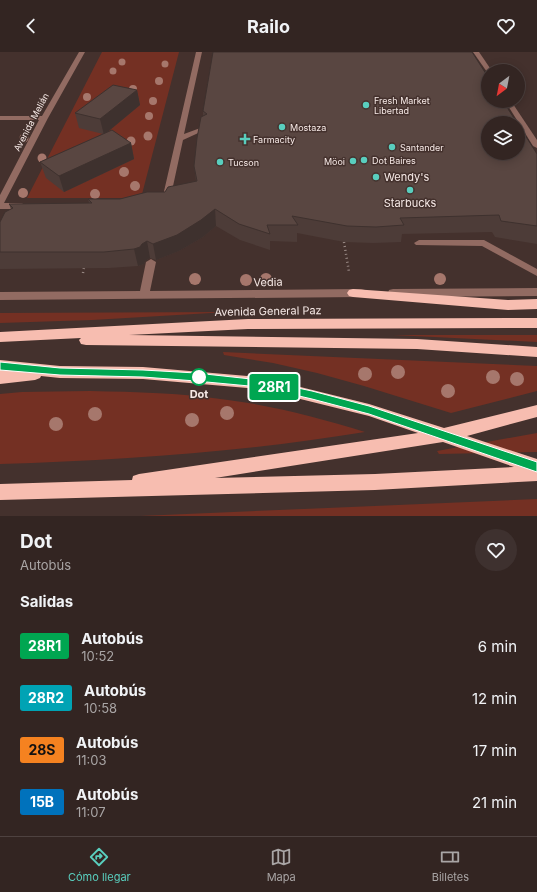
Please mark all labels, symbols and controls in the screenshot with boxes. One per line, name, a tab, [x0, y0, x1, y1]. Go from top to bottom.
icon: back	[20, 15, 42, 37]
icon: heart	[495, 15, 517, 37]
text: Railo	[247, 16, 290, 37]
north arrow	[481, 64, 525, 108]
map controls	[481, 64, 525, 160]
street label: Avenida Melián	[11, 91, 51, 153]
place label: Fresh Market Libertad	[374, 95, 430, 116]
marker: Fresh Market Libertad	[361, 100, 371, 110]
button: layers	[481, 116, 525, 160]
marker: Mostaza	[277, 122, 287, 132]
place label: Mostaza	[290, 122, 326, 133]
marker: Farmacity	[240, 134, 250, 144]
place label: Farmacity	[253, 134, 295, 145]
marker: Santander	[387, 142, 397, 152]
place label: Santander	[400, 142, 444, 153]
marker: Dot Baires	[359, 155, 369, 165]
place label: Dot Baires	[372, 155, 416, 166]
place label: Möoi	[324, 156, 345, 167]
marker: Möoi	[348, 156, 358, 166]
marker: Tucson	[215, 157, 225, 167]
place label: Tucson	[228, 157, 259, 168]
place label: Wendy's	[384, 170, 429, 184]
marker: Wendy's	[371, 172, 381, 182]
marker: Starbucks	[405, 185, 415, 195]
place label: Starbucks	[384, 196, 436, 210]
street label: Vedia	[253, 275, 283, 289]
street label: Avenida General Paz	[214, 303, 322, 319]
marker: Dot	[190, 368, 208, 386]
line badge: 28R1	[246, 374, 302, 400]
text: 28R1	[257, 378, 291, 395]
place label: Dot	[190, 387, 208, 401]
button: heart	[475, 529, 517, 571]
text: Dot	[20, 530, 52, 553]
text: Autobús	[20, 557, 71, 573]
text: Salidas	[20, 592, 73, 611]
text: Autobús	[81, 629, 143, 648]
text: 28R1	[28, 637, 61, 654]
text: 6 min	[478, 637, 517, 656]
text: 10:52	[81, 648, 114, 664]
text: Autobús	[84, 681, 146, 700]
text: 28R2	[28, 689, 64, 706]
text: 12 min	[472, 689, 517, 708]
text: 10:58	[84, 700, 117, 716]
text: Autobús	[76, 733, 138, 752]
text: 28S	[28, 741, 56, 758]
text: 17 min	[473, 741, 517, 760]
text: 11:03	[76, 752, 107, 768]
text: Autobús	[76, 785, 138, 804]
text: 15B	[30, 793, 54, 810]
text: 21 min	[472, 793, 517, 812]
text: 11:07	[76, 804, 106, 820]
tab: Cómo llegar	[68, 846, 131, 884]
tab: Mapa	[267, 846, 296, 884]
tab: Billetes	[432, 846, 469, 884]

